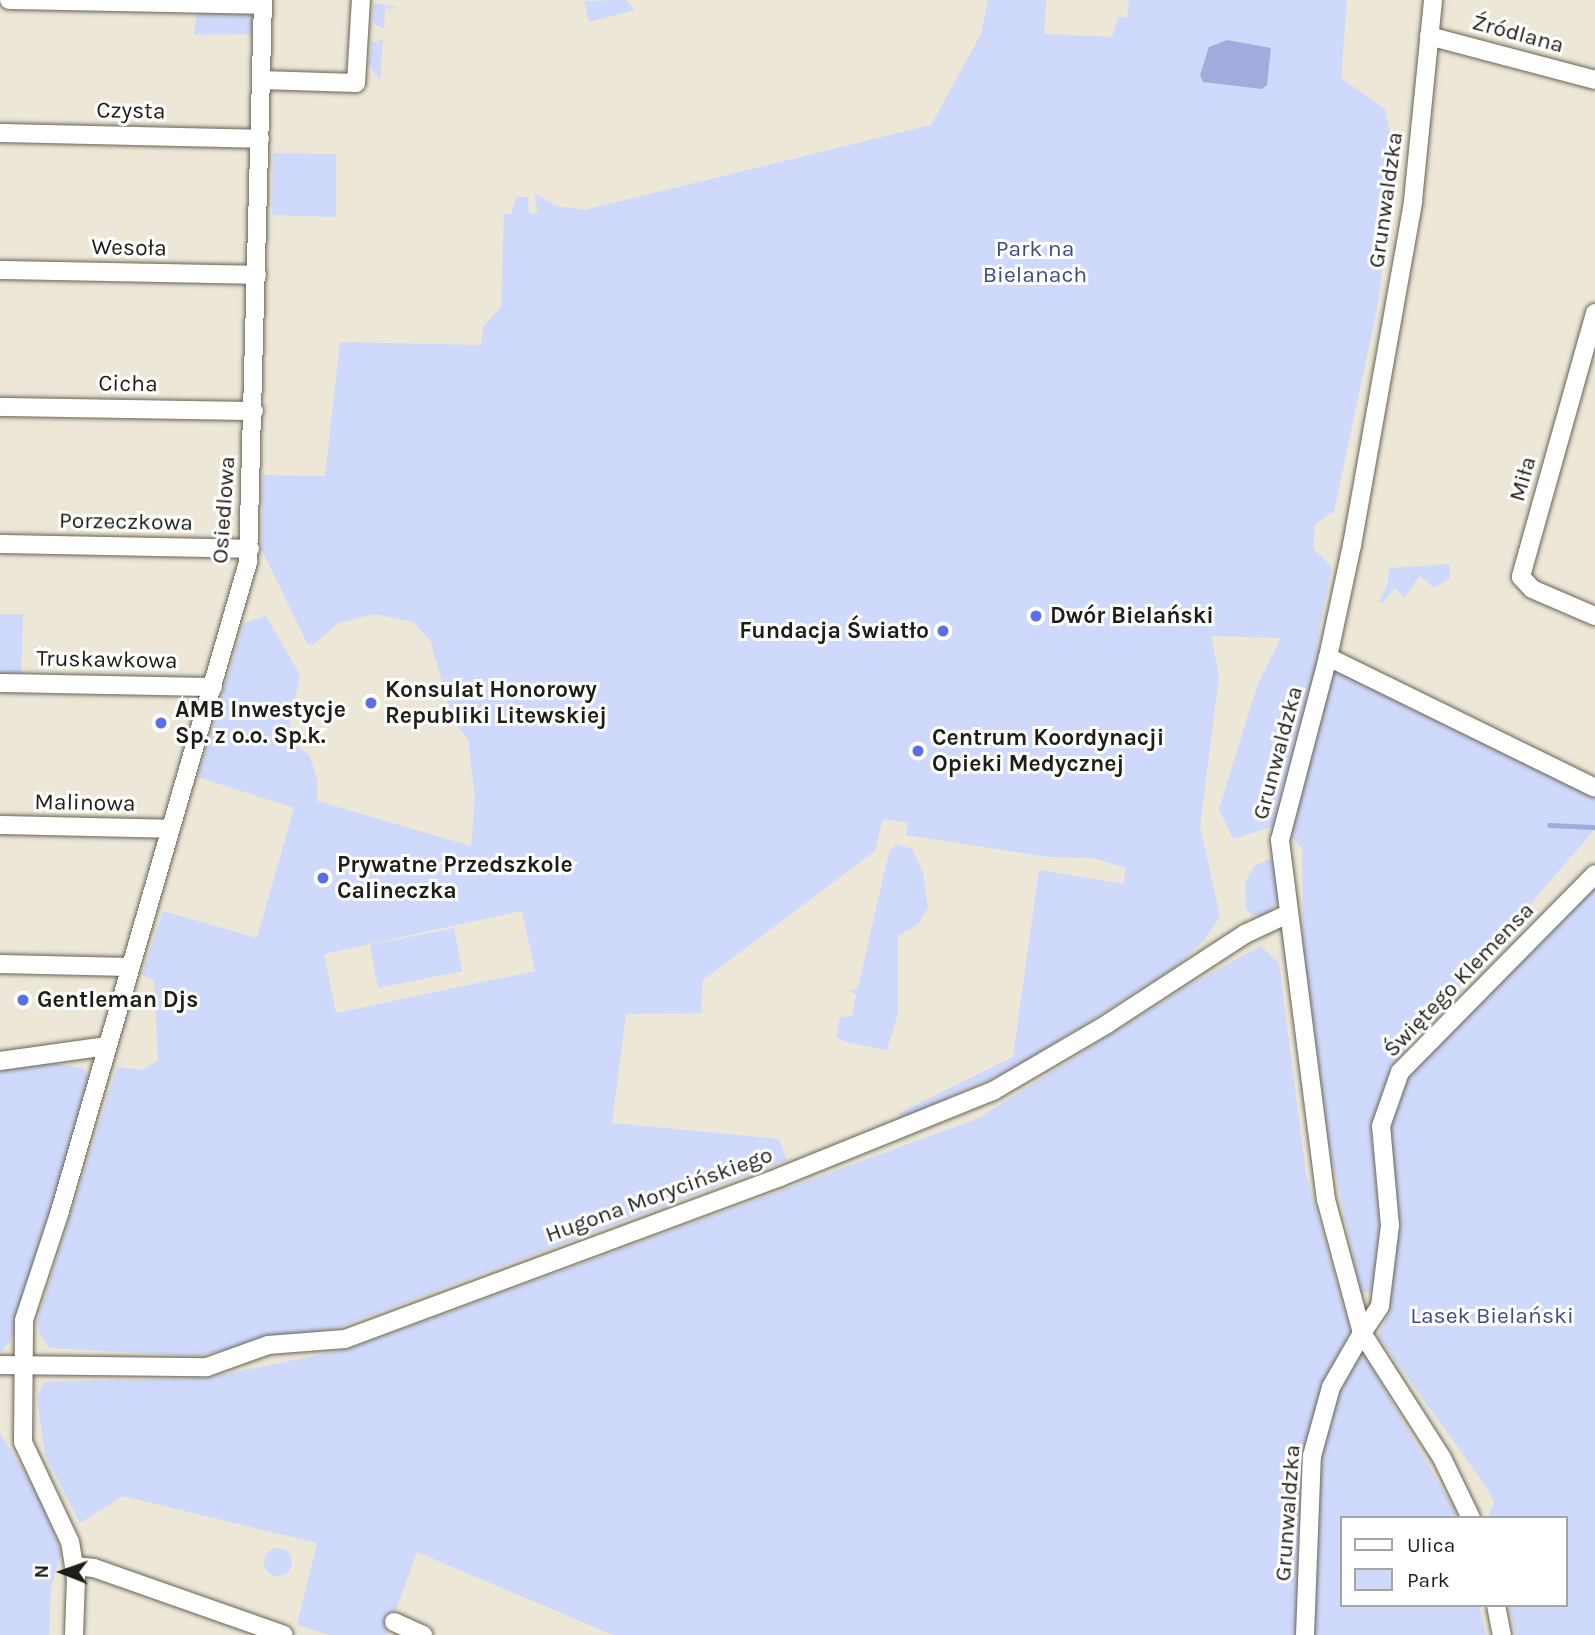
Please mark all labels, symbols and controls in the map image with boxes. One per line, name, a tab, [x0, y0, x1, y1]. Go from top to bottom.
street label: Źródlana	[1469, 9, 1567, 59]
street label: Czysta	[96, 97, 166, 125]
street label: Grunwaldzka	[1363, 130, 1409, 270]
street label: Wesoła	[91, 234, 167, 262]
park label: Park na Bielanach	[983, 235, 1087, 289]
street label: Cicha	[98, 370, 158, 398]
street label: Miła	[1503, 453, 1543, 505]
street label: Osiedlowa	[206, 455, 242, 565]
street label: Porzeczkowa	[59, 507, 193, 537]
place label: Dwór Bielański	[1050, 602, 1214, 630]
marker: Dwór Bielański	[1028, 608, 1044, 624]
place label: Fundacja Światło	[739, 617, 929, 645]
marker: Fundacja Światło	[935, 623, 951, 639]
street label: Truskawkowa	[36, 645, 178, 675]
place label: Konsulat Honorowy Republiki Litewskiej	[385, 676, 607, 730]
street label: Grunwaldzka	[1247, 683, 1309, 823]
marker: Konsulat Honorowy Republiki Litewskiej	[363, 695, 379, 711]
place label: AMB Inwestycje Sp. z o.o. Sp.k.	[175, 696, 346, 750]
marker: AMB Inwestycje Sp. z o.o. Sp.k.	[153, 715, 169, 731]
place label: Centrum Koordynacji Opieki Medycznej	[932, 724, 1164, 778]
marker: Centrum Koordynacji Opieki Medycznej	[910, 743, 926, 759]
street label: Malinowa	[34, 788, 136, 818]
place label: Prywatne Przedszkole Calineczka	[337, 851, 573, 905]
marker: Prywatne Przedszkole Calineczka	[315, 870, 331, 886]
street label: Świętego Klemensa	[1378, 897, 1540, 1063]
place label: Gentleman Djs	[37, 986, 198, 1014]
marker: Gentleman Djs	[15, 992, 31, 1008]
street label: Hugona Morycińskiego	[542, 1141, 776, 1249]
park label: Lasek Bielański	[1410, 1302, 1574, 1330]
street label: Grunwaldzka	[1269, 1444, 1307, 1582]
legend	[1340, 1516, 1567, 1607]
text: Ulica	[1407, 1533, 1455, 1557]
north arrow	[28, 1537, 98, 1607]
text: N	[31, 1565, 53, 1579]
text: Park	[1407, 1568, 1450, 1592]

